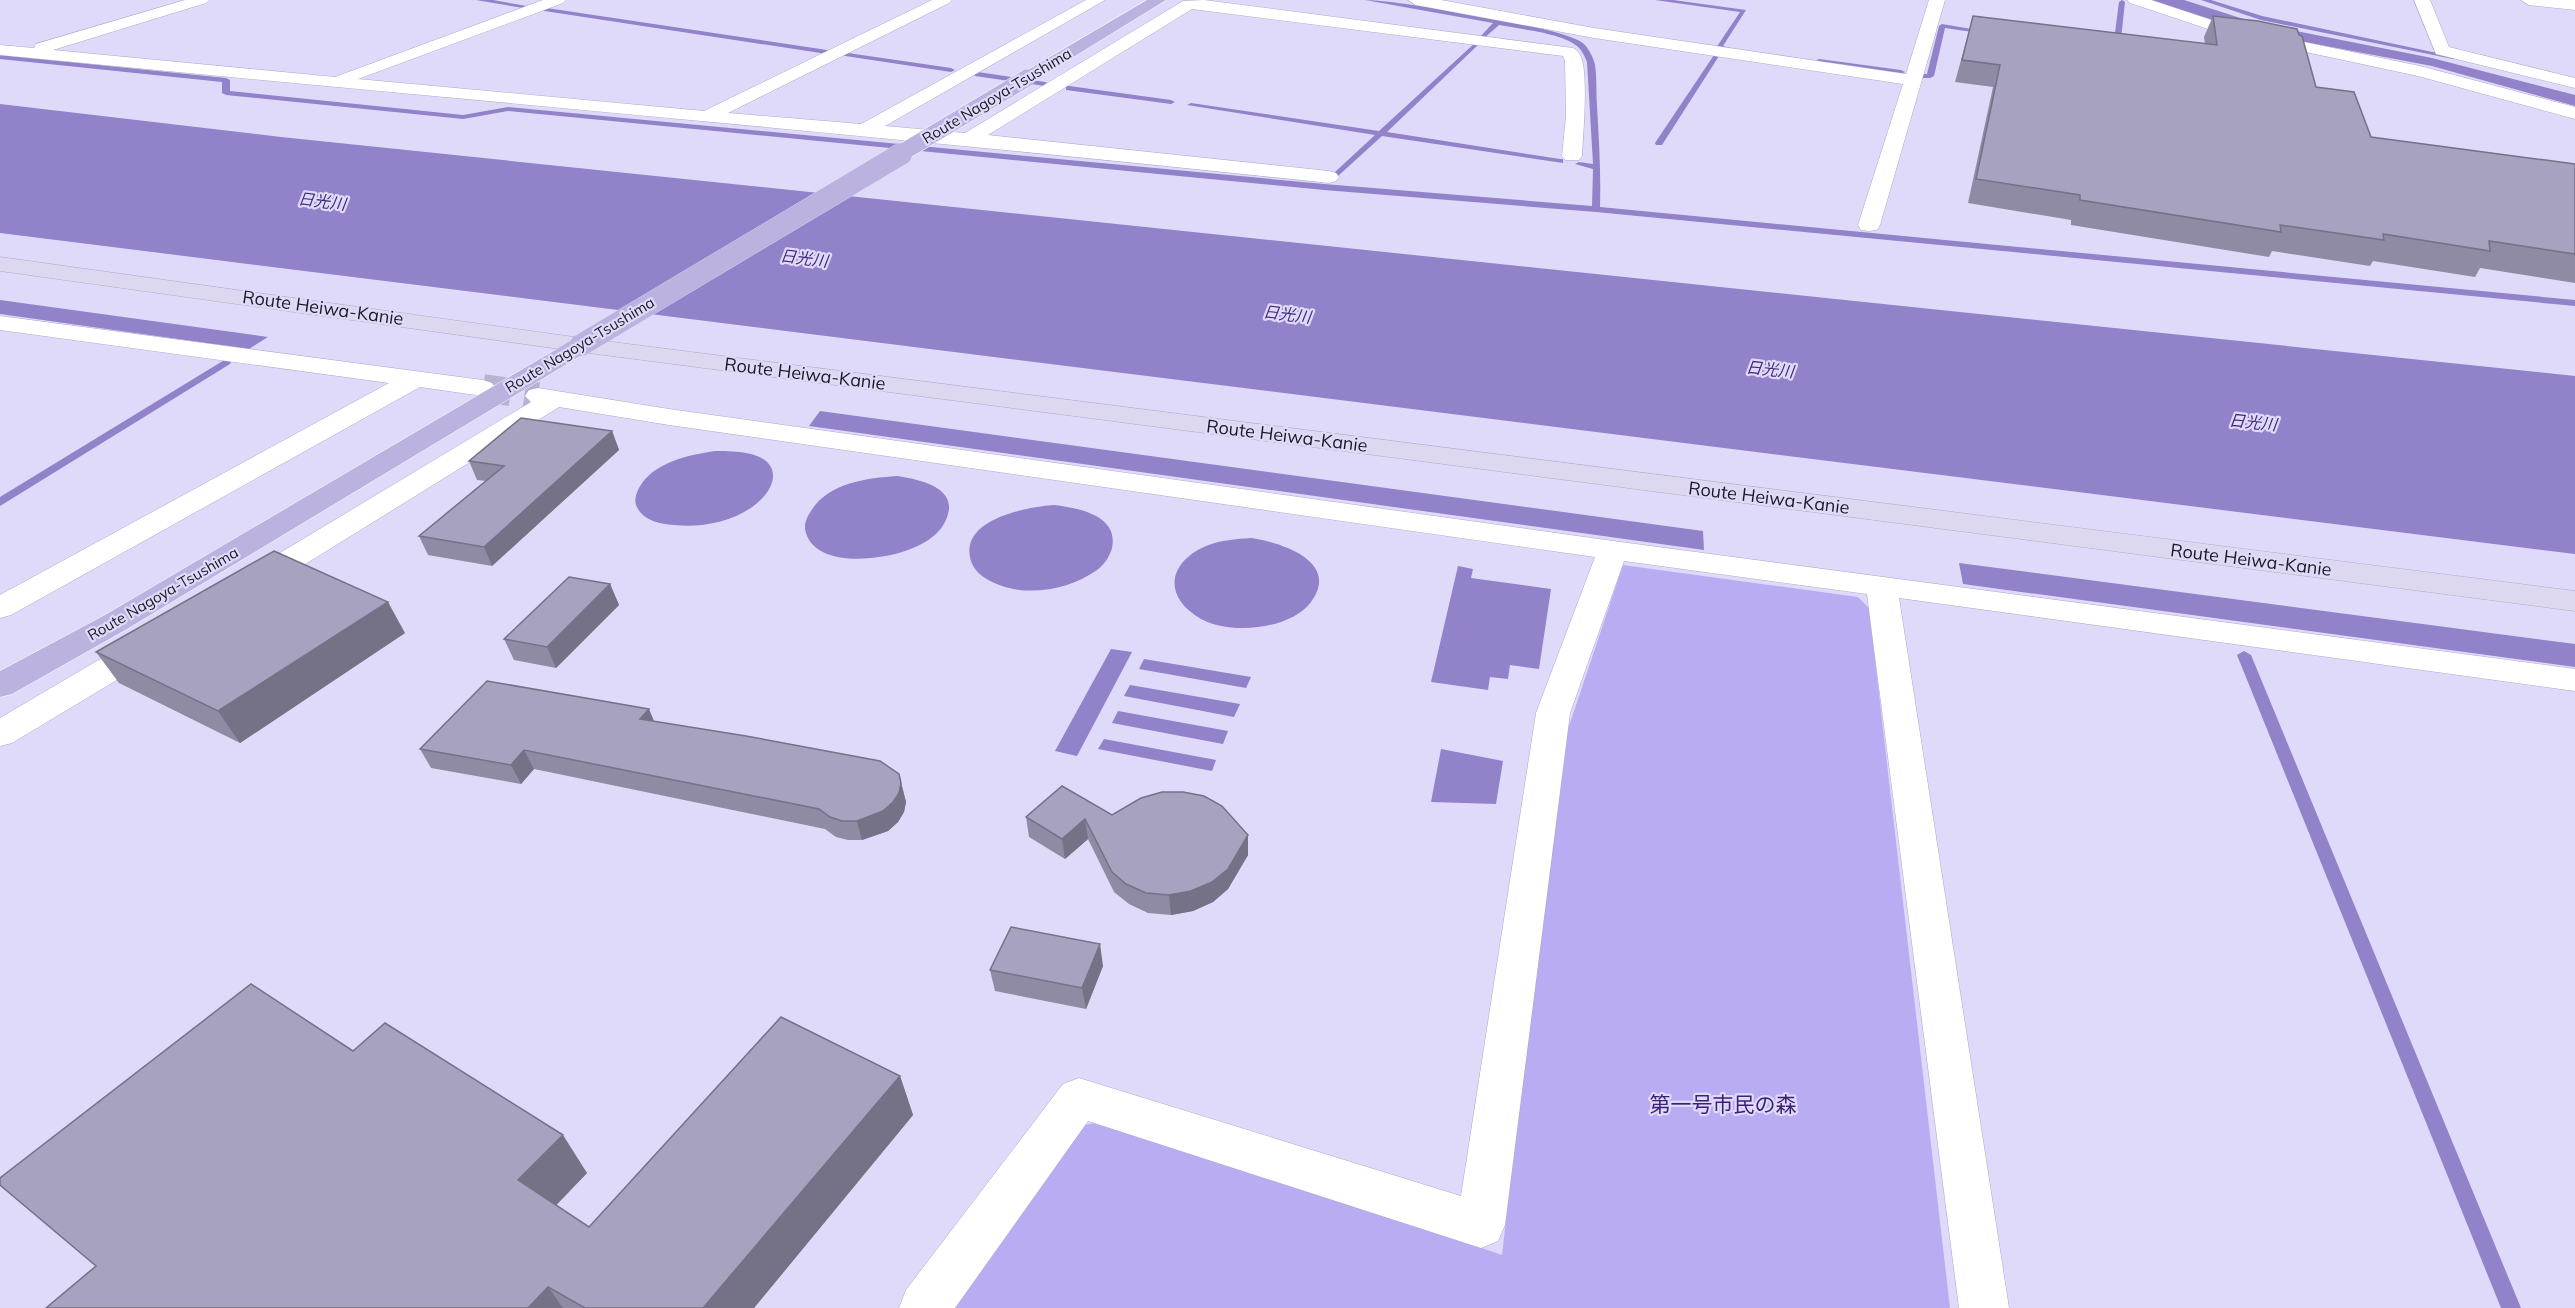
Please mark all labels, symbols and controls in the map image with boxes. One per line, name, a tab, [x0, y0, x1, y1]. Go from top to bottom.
street label: Route Nagoya-Tsushima	[919, 43, 1075, 148]
water label: 日光川	[297, 188, 349, 214]
water label: 日光川	[779, 245, 831, 271]
street label: Route Heiwa-Kanie	[241, 285, 405, 330]
street label: Route Nagoya-Tsushima	[502, 292, 658, 397]
water label: 日光川	[1262, 301, 1314, 327]
street label: Route Heiwa-Kanie	[723, 352, 887, 395]
water label: 日光川	[1745, 357, 1797, 382]
water label: 日光川	[2228, 410, 2280, 435]
street label: Route Heiwa-Kanie	[1205, 414, 1369, 457]
street label: Route Heiwa-Kanie	[1687, 476, 1851, 519]
street label: Route Heiwa-Kanie	[2169, 538, 2333, 581]
street label: Route Nagoya-Tsushima	[84, 543, 242, 645]
park label: 第一号市民の森	[1650, 1091, 1797, 1117]

